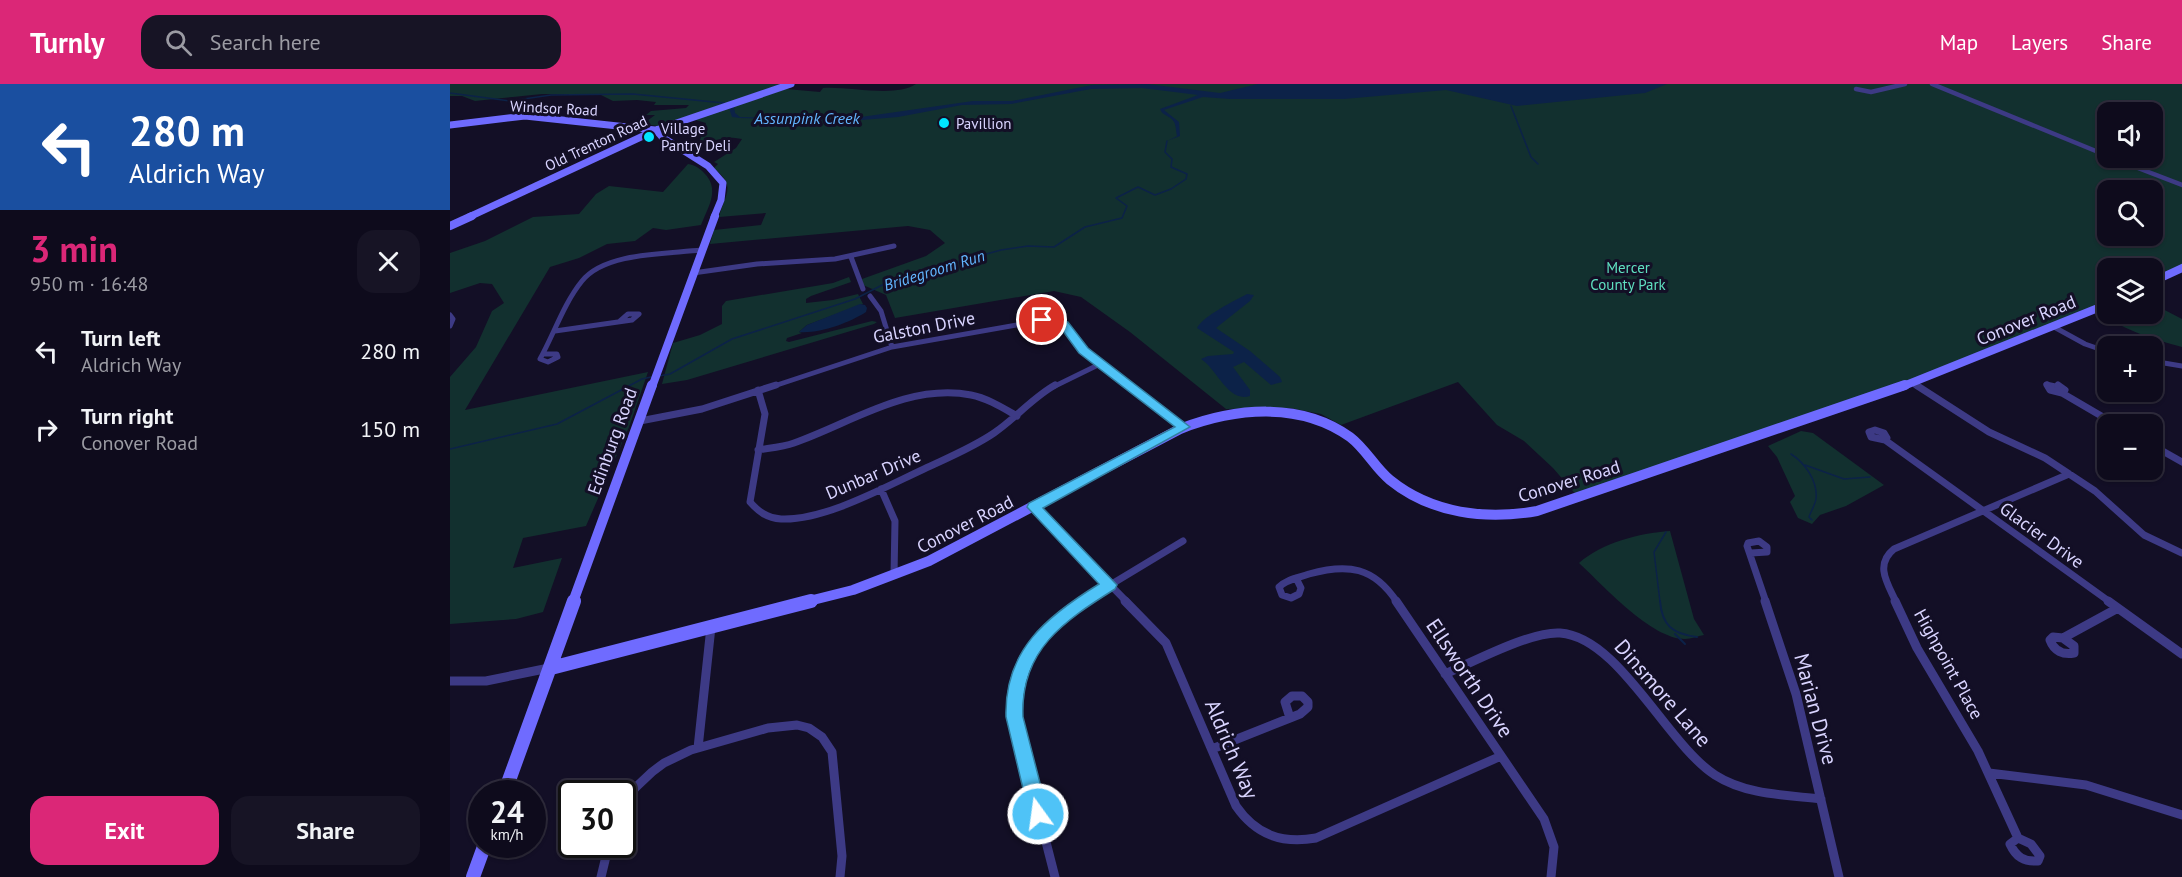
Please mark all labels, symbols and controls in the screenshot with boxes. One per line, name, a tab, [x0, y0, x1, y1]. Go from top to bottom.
search box	[141, 15, 561, 69]
text: Turnly	[30, 24, 105, 61]
icon: search	[162, 26, 195, 59]
text: Search here	[210, 28, 321, 56]
text: Map	[1940, 29, 1978, 56]
text: Layers	[2011, 29, 2068, 56]
text: Share	[2101, 29, 2152, 56]
street label: Windsor Road	[510, 96, 598, 120]
map controls	[2097, 102, 2163, 480]
button: sound	[2097, 102, 2163, 168]
text: 280 m	[129, 103, 245, 158]
icon: left	[30, 108, 108, 186]
water label: Assunpink Creek	[753, 108, 860, 128]
street label: Old Trenton Road	[542, 111, 650, 175]
place label: Pavillion	[956, 114, 1012, 133]
marker: Pavillion	[937, 116, 951, 130]
place label: Village Pantry Deli	[660, 119, 731, 155]
marker: Village Pantry Deli	[642, 130, 656, 144]
text: Aldrich Way	[129, 156, 265, 190]
button: search	[2097, 180, 2163, 246]
text: 3 min	[30, 225, 118, 272]
button: close	[357, 230, 420, 293]
water label: Bridegroom Run	[881, 245, 987, 295]
park label: Mercer County Park	[1590, 258, 1667, 294]
button: layers	[2097, 258, 2163, 324]
text: 950 m · 16:48	[30, 271, 148, 297]
street label: Conover Road	[1973, 290, 2079, 350]
pin	[1016, 294, 1067, 345]
icon: arrive	[1025, 303, 1058, 336]
street label: Galston Drive	[871, 306, 977, 348]
text: Turn left	[81, 324, 161, 352]
icon: left	[30, 335, 63, 368]
button: +	[2097, 336, 2163, 402]
text: 280 m	[360, 337, 420, 365]
text: Aldrich Way	[81, 352, 181, 378]
street label: Edinburg Road	[582, 384, 642, 498]
text: Turn right	[81, 402, 173, 430]
icon: right	[30, 413, 63, 446]
button: −	[2097, 414, 2163, 480]
text: 150 m	[360, 415, 420, 443]
text: Conover Road	[81, 430, 198, 456]
street label: Dunbar Drive	[822, 444, 924, 504]
street label: Conover Road	[1515, 455, 1623, 507]
street label: Conover Road	[913, 490, 1017, 558]
street label: Glacier Drive	[1995, 497, 2089, 573]
street label: Highpoint Place	[1909, 605, 1989, 723]
street label: Ellsworth Drive	[1420, 613, 1520, 743]
street label: Dinsmore Lane	[1609, 633, 1717, 753]
street label: Marian Drive	[1788, 650, 1844, 768]
street label: Aldrich Way	[1199, 695, 1265, 803]
speed limit sign: 30	[558, 780, 636, 858]
position arrow	[1006, 782, 1070, 846]
text: 24	[490, 792, 524, 831]
button: Exit	[30, 796, 219, 865]
button: Share	[231, 796, 420, 865]
text: km/h	[491, 825, 523, 844]

